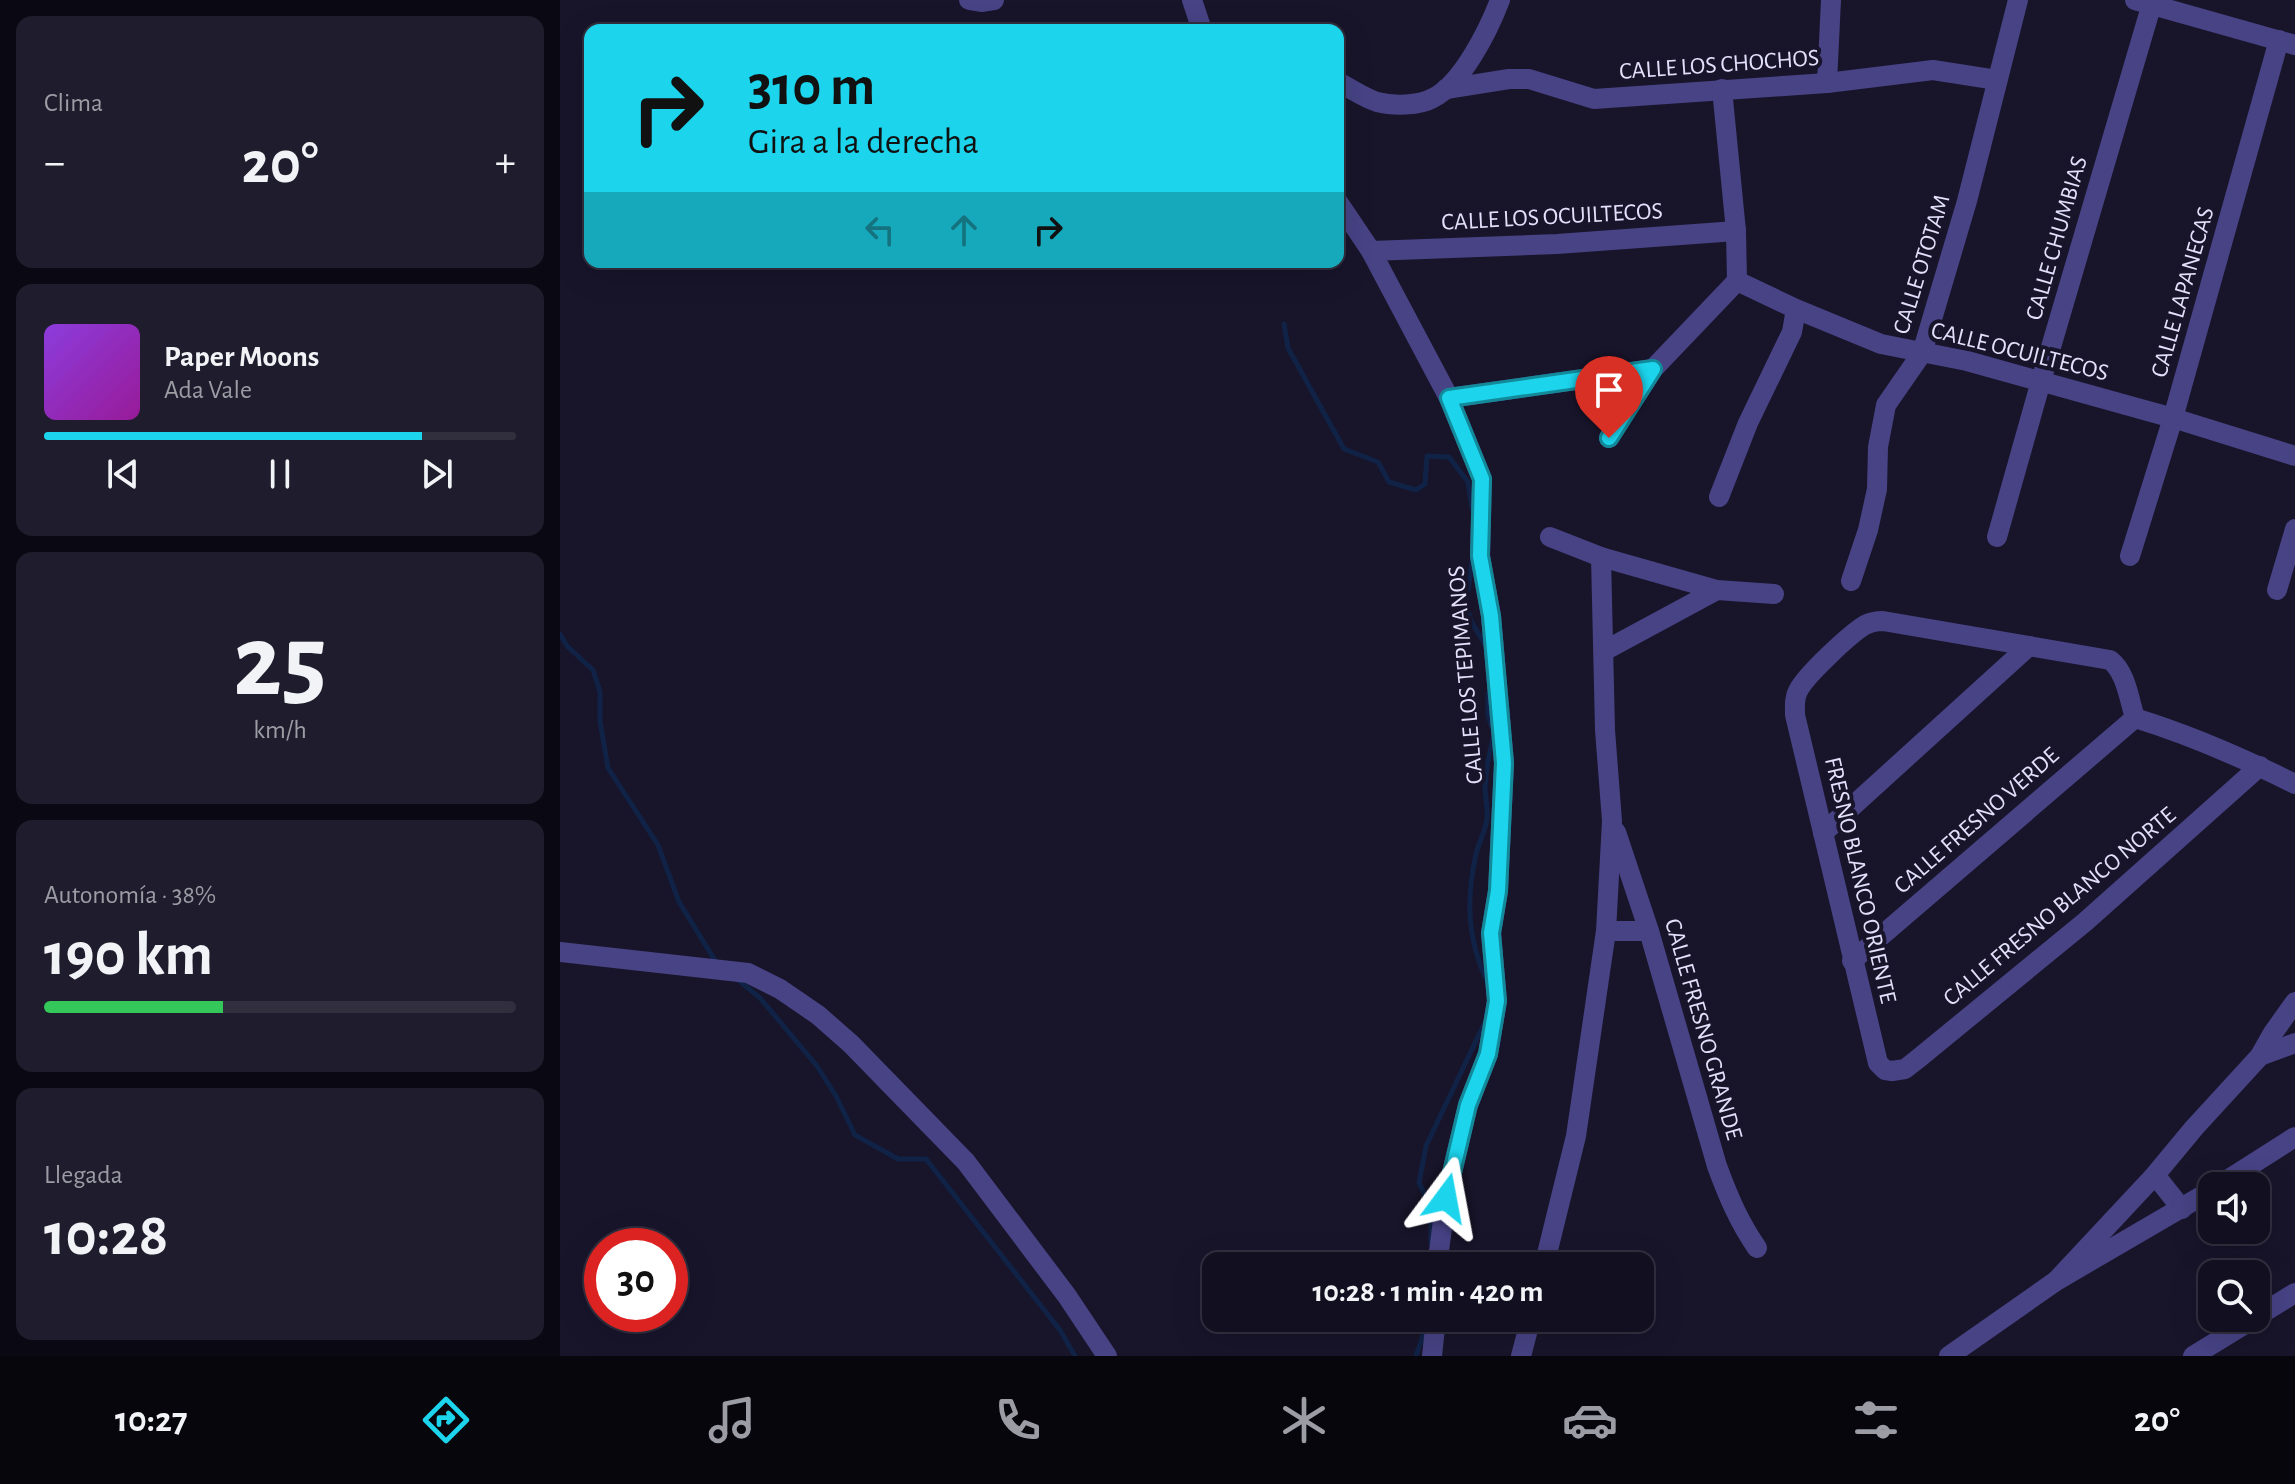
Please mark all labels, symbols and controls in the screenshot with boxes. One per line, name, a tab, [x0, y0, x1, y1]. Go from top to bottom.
street label: CALLE LOS CHOCHOS	[1618, 46, 1820, 84]
icon: right	[616, 56, 720, 160]
text: 310 m	[748, 59, 875, 115]
text: Clima	[44, 90, 103, 116]
text: Gira a la derecha	[748, 124, 979, 160]
text: 20°	[241, 134, 319, 194]
text: −	[44, 141, 65, 185]
text: +	[495, 141, 516, 185]
street label: CALLE CHUMBIAS	[2022, 154, 2092, 323]
street label: CALLE OTOTAM	[1889, 192, 1955, 337]
street label: CALLE LOS OCUILTECOS	[1441, 199, 1663, 235]
street label: CALLE LAPANECAS	[2147, 204, 2219, 380]
icon: left	[858, 208, 902, 252]
icon: ahead	[942, 208, 986, 252]
icon: right	[1026, 208, 1070, 252]
street label: CALLE OCUILTECOS	[1929, 318, 2111, 386]
text: Paper Moons	[164, 342, 319, 372]
pin	[1575, 356, 1643, 438]
icon: arrive	[1587, 368, 1631, 412]
text: Ada Vale	[164, 377, 252, 403]
icon: previous	[101, 452, 145, 496]
icon: pause	[258, 452, 302, 496]
icon: next	[415, 452, 459, 496]
street label: CALLE LOS TEPIMANOS	[1444, 565, 1487, 785]
text: 25	[233, 611, 327, 715]
text: km/h	[253, 717, 307, 743]
street label: CALLE FRESNO VERDE	[1890, 743, 2064, 898]
street label: FRESNO BLANCO ORIENTE	[1820, 755, 1900, 1006]
street label: CALLE FRESNO BLANCO NORTE	[1939, 802, 2181, 1011]
text: Autonomía · 38%	[44, 882, 216, 908]
street label: CALLE FRESNO GRANDE	[1660, 916, 1746, 1143]
text: 190 km	[44, 926, 213, 986]
position arrow	[1404, 1156, 1488, 1240]
text: Llegada	[44, 1162, 123, 1188]
map controls	[2198, 1172, 2270, 1332]
button: sound	[2198, 1172, 2270, 1244]
text: 10:28	[44, 1206, 168, 1266]
speed limit sign: 30	[584, 1228, 688, 1332]
button: search	[2198, 1260, 2270, 1332]
text: 10:28 · 1 min · 420 m	[1313, 1277, 1543, 1307]
icon: directions	[418, 1392, 474, 1448]
icon: music	[704, 1392, 760, 1448]
icon: phone	[990, 1392, 1046, 1448]
icon: climate	[1276, 1392, 1332, 1448]
icon: car	[1562, 1392, 1618, 1448]
icon: filters	[1848, 1392, 1904, 1448]
text: 10:27	[115, 1402, 187, 1438]
text: 20°	[2134, 1402, 2180, 1438]

